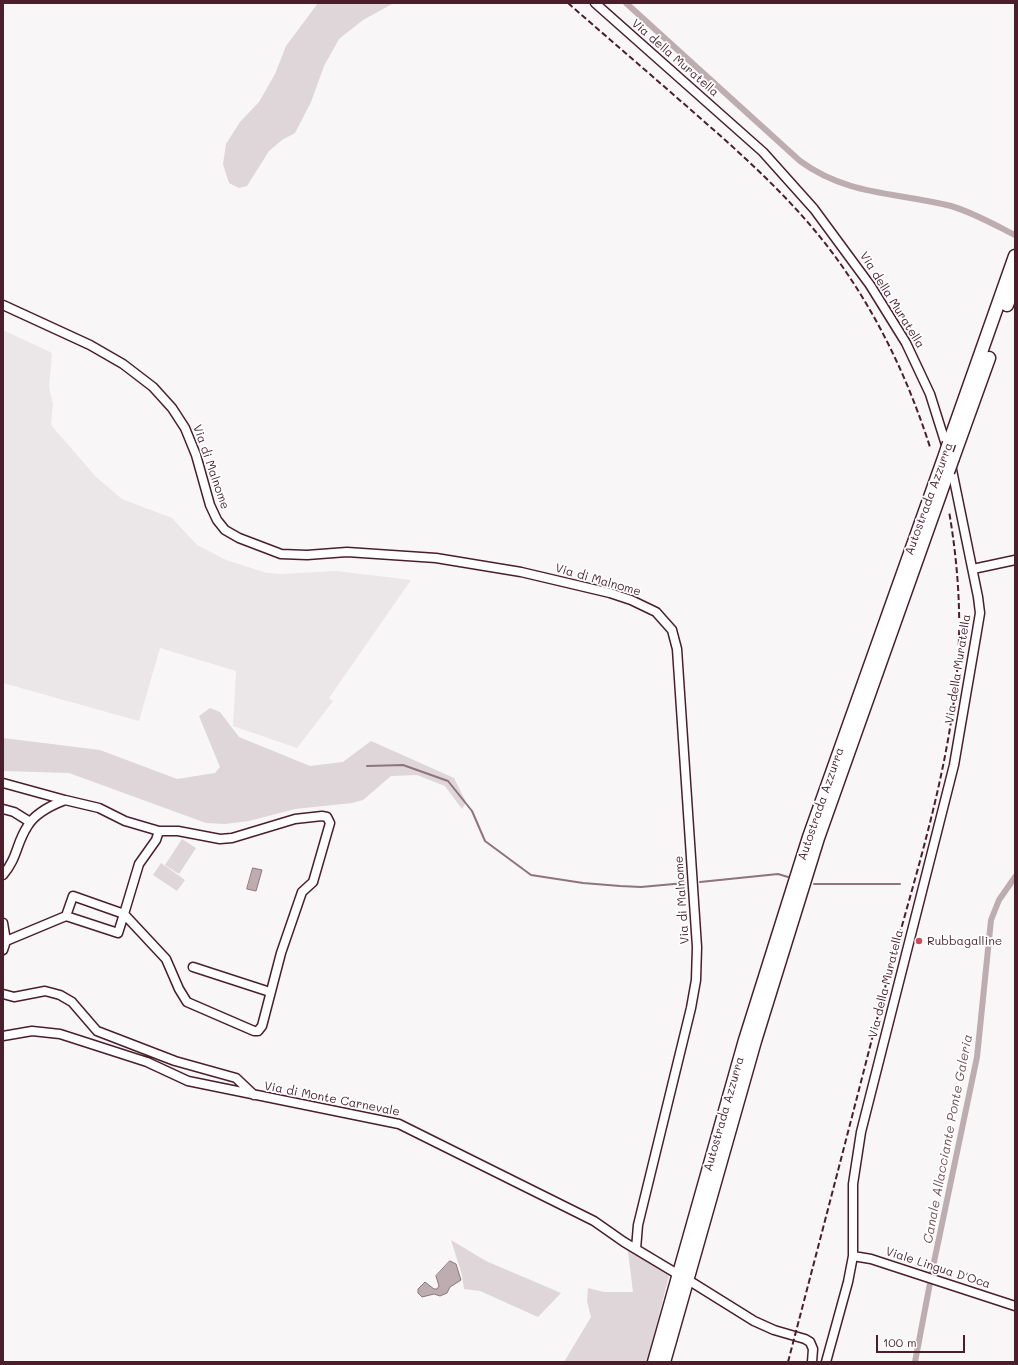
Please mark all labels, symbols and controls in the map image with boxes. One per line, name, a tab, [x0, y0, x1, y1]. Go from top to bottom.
street label: Via della Muratella	[628, 16, 722, 100]
street label: Via della Muratella	[857, 249, 927, 351]
street label: Via di Malnome	[190, 423, 232, 511]
street label: Autostrada Azzurra	[902, 441, 956, 557]
street label: Via di Malnome	[553, 561, 643, 599]
street label: Via della Muratella	[942, 613, 974, 725]
street label: Autostrada Azzurra	[795, 746, 847, 862]
street label: Via di Malnome	[672, 855, 692, 945]
street label: Via della Muratella	[866, 928, 906, 1040]
place label: Rubbagalline	[927, 934, 1002, 948]
marker: Rubbagalline	[914, 936, 924, 946]
water label: Canale Allacciante Ponte Galeria	[920, 1033, 976, 1245]
street label: Autostrada Azzurra	[701, 1055, 747, 1173]
street label: Via di Monte Carnevale	[263, 1079, 401, 1119]
street label: Viale Lingua D'Oca	[884, 1244, 992, 1292]
scale bar	[878, 1327, 967, 1353]
text: 100 m	[883, 1334, 917, 1350]

